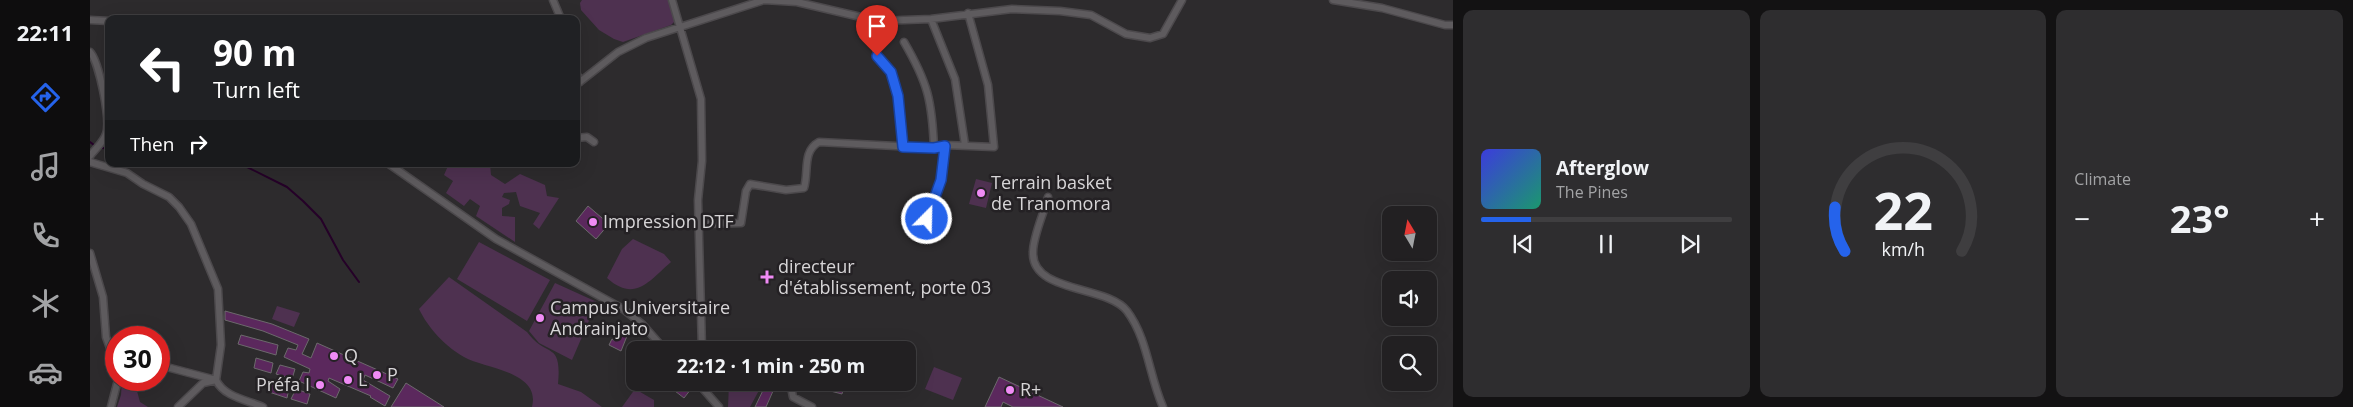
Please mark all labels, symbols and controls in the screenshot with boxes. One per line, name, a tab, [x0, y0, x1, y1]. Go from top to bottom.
pin	[856, 5, 898, 56]
icon: arrive	[863, 12, 891, 40]
text: 22:11	[17, 17, 73, 47]
text: 90 m	[213, 29, 296, 76]
icon: left	[130, 35, 195, 100]
text: Turn left	[213, 74, 300, 104]
icon: directions	[28, 80, 63, 115]
icon: right	[184, 130, 212, 158]
text: Then	[130, 131, 174, 157]
icon: music	[28, 149, 63, 184]
text: Afterglow	[1556, 155, 1649, 181]
text: Climate	[2074, 168, 2131, 190]
place label: Terrain basket de Tranomora	[991, 170, 1112, 215]
text: 22	[1873, 174, 1933, 245]
text: The Pines	[1556, 181, 1628, 203]
marker: Terrain basket de Tranomora	[975, 187, 987, 199]
position arrow	[900, 192, 952, 244]
text: 23°	[2170, 192, 2230, 244]
text: −	[2074, 199, 2090, 237]
text: +	[2309, 199, 2325, 237]
north arrow	[1382, 206, 1438, 261]
map controls	[1382, 206, 1437, 391]
place label: Impression DTF	[603, 209, 734, 233]
marker: Impression DTF	[587, 216, 599, 228]
icon: phone	[28, 218, 63, 253]
icon: previous	[1509, 230, 1537, 258]
icon: pause	[1592, 230, 1620, 258]
icon: next	[1676, 230, 1704, 258]
text: km/h	[1881, 237, 1925, 261]
place label: directeur d'établissement, porte 03	[778, 254, 991, 299]
marker: directeur d'établissement, porte 03	[760, 270, 774, 284]
button: sound	[1382, 271, 1437, 326]
icon: climate	[28, 286, 63, 321]
place label: Campus Universitaire Andrainjato	[550, 295, 730, 340]
marker: Campus Universitaire Andrainjato	[534, 312, 546, 324]
speed limit sign: 30	[105, 326, 170, 391]
button: search	[1382, 336, 1437, 391]
place label: Q	[344, 343, 358, 367]
marker: Q	[328, 350, 340, 362]
text: 22:12 · 1 min · 250 m	[677, 353, 865, 379]
icon: car	[28, 355, 63, 390]
place label: P	[387, 362, 398, 386]
place label: L	[358, 367, 367, 391]
marker: P	[371, 369, 383, 381]
place label: Préfa I	[256, 372, 310, 396]
marker: L	[342, 374, 354, 386]
place label: R+	[1020, 377, 1041, 401]
marker: Préfa I	[314, 379, 326, 391]
marker: R+	[1004, 384, 1016, 396]

